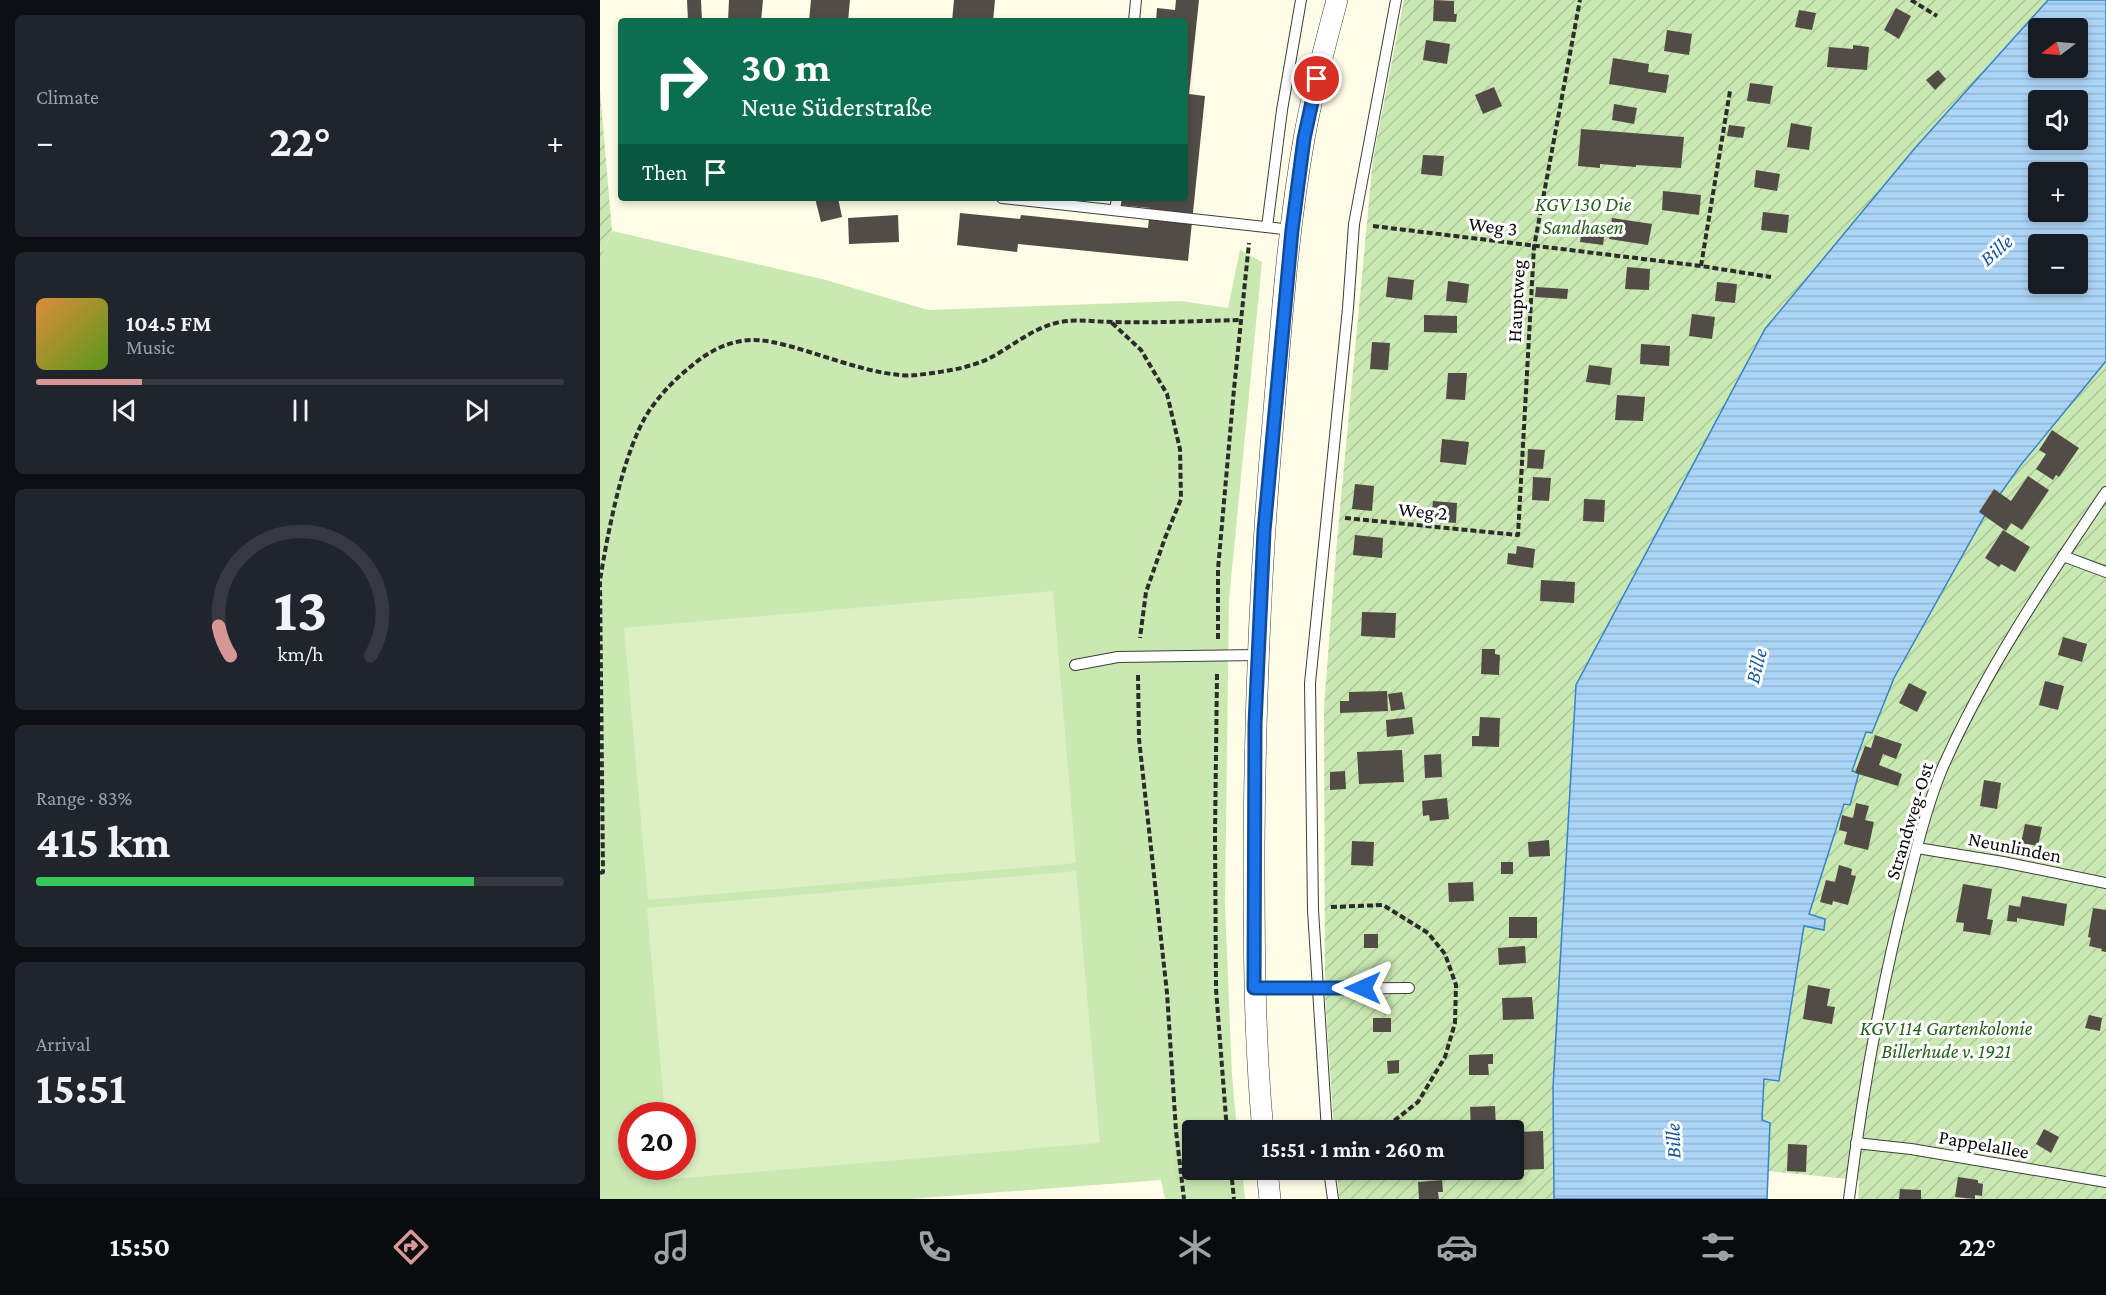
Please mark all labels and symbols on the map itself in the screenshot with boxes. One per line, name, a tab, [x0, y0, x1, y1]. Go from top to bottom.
north arrow	[2028, 18, 2088, 78]
pin	[1291, 53, 1342, 104]
park label: KGV 130 Die Sandhasen	[1535, 193, 1632, 238]
street label: Weg 3	[1467, 212, 1519, 241]
water label: Bille	[1975, 229, 2017, 271]
street label: Hauptweg	[1503, 259, 1530, 343]
street label: Weg 2	[1397, 498, 1448, 525]
water label: Bille	[1740, 646, 1772, 686]
street label: Strandweg-Ost	[1881, 759, 1938, 883]
street label: Neunlinden	[1967, 827, 2064, 867]
position arrow	[1331, 956, 1395, 1020]
park label: KGV 114 Gartenkolonie Billerhude v. 1921	[1860, 1017, 2033, 1062]
speed limit sign: 20	[618, 1102, 696, 1180]
water label: Bille	[1660, 1123, 1686, 1159]
street label: Pappelallee	[1937, 1125, 2031, 1164]

